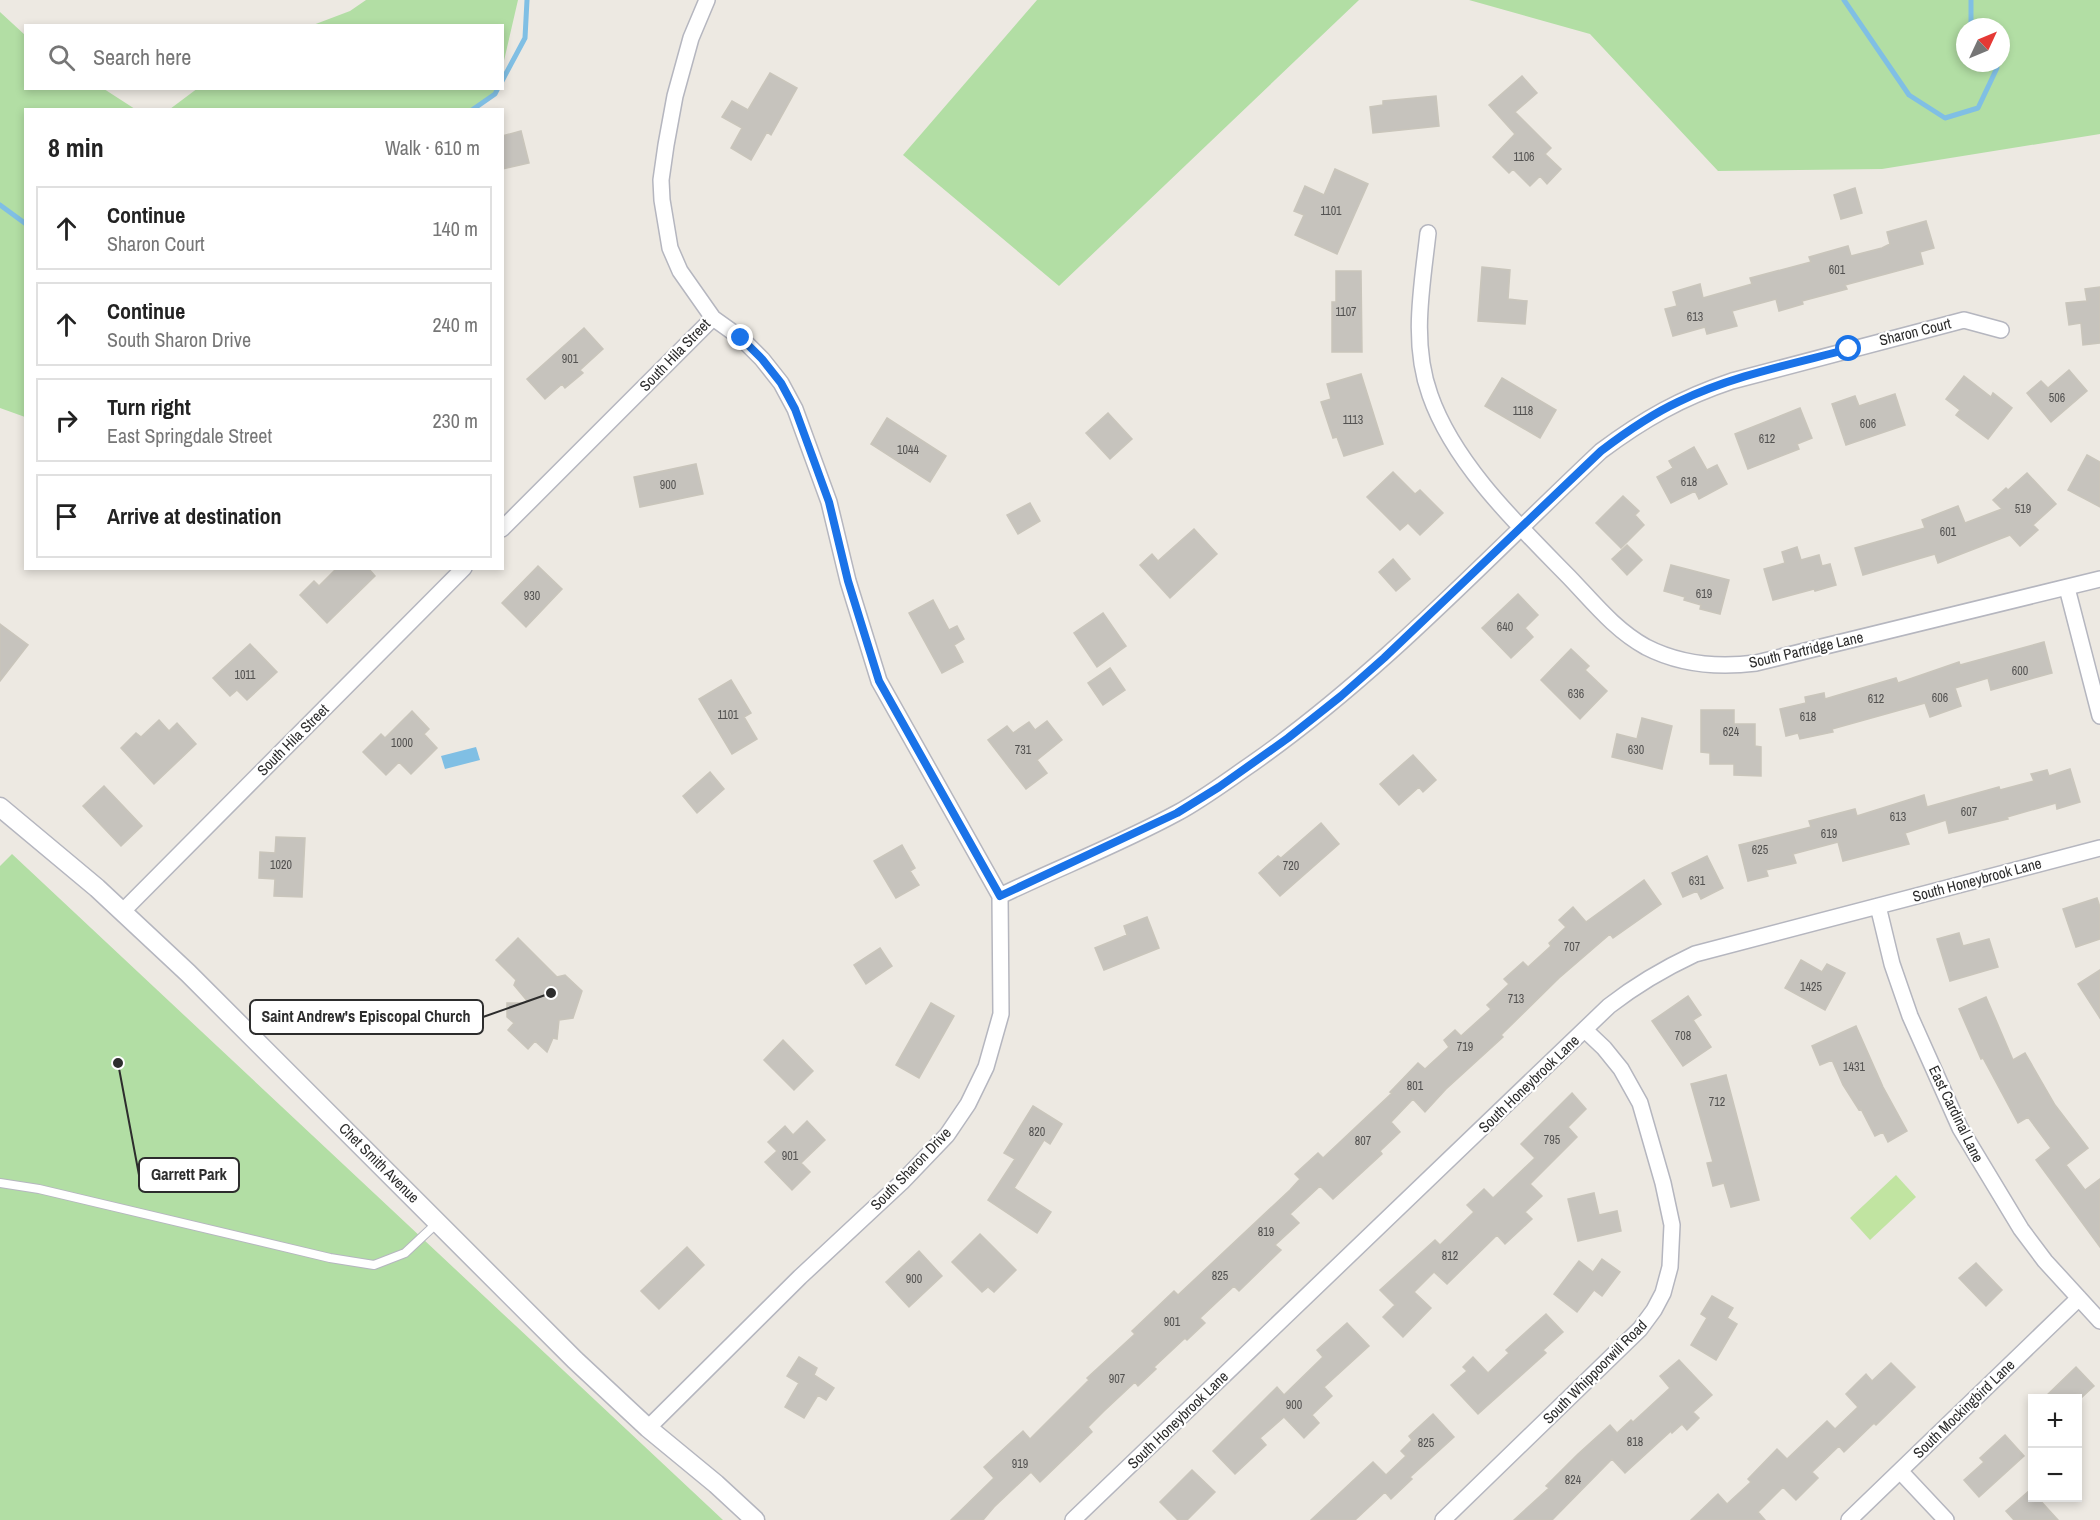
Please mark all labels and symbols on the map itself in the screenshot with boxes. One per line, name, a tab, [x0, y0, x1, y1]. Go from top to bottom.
north arrow	[1956, 18, 2010, 72]
house number: 1106	[1513, 149, 1535, 165]
house number: 1101	[1320, 203, 1342, 219]
house number: 601	[1829, 262, 1846, 278]
house number: 1107	[1335, 304, 1357, 320]
house number: 613	[1687, 309, 1703, 325]
street label: Sharon Court	[1877, 312, 1953, 351]
street label: South Hila Street	[635, 313, 715, 396]
route end	[727, 324, 753, 350]
route start	[1835, 335, 1861, 361]
house number: 901	[562, 351, 579, 367]
house number: 506	[2049, 390, 2065, 406]
house number: 1118	[1513, 403, 1533, 419]
house number: 1113	[1343, 412, 1363, 428]
house number: 606	[1860, 416, 1876, 432]
house number: 612	[1759, 431, 1775, 447]
house number: 1044	[897, 442, 919, 458]
house number: 618	[1681, 474, 1697, 490]
house number: 900	[660, 477, 676, 493]
house number: 519	[2015, 501, 2031, 517]
house number: 601	[1940, 524, 1957, 540]
house number: 619	[1696, 586, 1712, 602]
house number: 930	[524, 588, 540, 604]
house number: 640	[1497, 619, 1513, 635]
street label: South Partridge Lane	[1747, 626, 1865, 673]
house number: 600	[2012, 663, 2028, 679]
house number: 1011	[234, 667, 256, 683]
house number: 636	[1568, 686, 1584, 702]
house number: 606	[1932, 690, 1948, 706]
house number: 612	[1868, 691, 1884, 707]
street label: South Hila Street	[252, 699, 334, 780]
house number: 1101	[717, 707, 739, 723]
house number: 618	[1800, 709, 1816, 725]
house number: 624	[1723, 724, 1740, 740]
house number: 1000	[391, 735, 413, 751]
house number: 731	[1015, 742, 1032, 758]
house number: 630	[1628, 742, 1644, 758]
house number: 607	[1961, 804, 1978, 820]
house number: 613	[1890, 809, 1906, 825]
house number: 619	[1821, 826, 1837, 842]
house number: 625	[1752, 842, 1769, 858]
street label: South Honeybrook Lane	[1910, 852, 2044, 907]
house number: 1020	[270, 857, 292, 873]
house number: 720	[1283, 858, 1299, 874]
house number: 631	[1689, 873, 1706, 889]
house number: 707	[1564, 939, 1581, 955]
house number: 1425	[1800, 979, 1822, 995]
house number: 713	[1508, 991, 1524, 1007]
callout: Saint Andrew's Episcopal Church	[250, 1000, 483, 1034]
text: Saint Andrew's Episcopal Church	[262, 1005, 470, 1027]
house number: 708	[1675, 1028, 1691, 1044]
street label: South Honeybrook Lane	[1474, 1030, 1584, 1137]
house number: 719	[1457, 1039, 1473, 1055]
house number: 1431	[1843, 1059, 1865, 1075]
street label: East Cardinal Lane	[1924, 1062, 1989, 1166]
house number: 801	[1407, 1078, 1424, 1094]
house number: 712	[1709, 1094, 1725, 1110]
street label: Chet Smith Avenue	[335, 1118, 424, 1208]
street label: South Sharon Drive	[866, 1122, 956, 1215]
house number: 820	[1029, 1124, 1045, 1140]
house number: 795	[1544, 1132, 1561, 1148]
house number: 807	[1355, 1133, 1372, 1149]
house number: 901	[782, 1148, 799, 1164]
callout: Garrett Park	[139, 1158, 239, 1192]
text: Garrett Park	[151, 1163, 228, 1185]
house number: 819	[1258, 1224, 1274, 1240]
house number: 812	[1442, 1248, 1458, 1264]
house number: 825	[1212, 1268, 1229, 1284]
house number: 900	[906, 1271, 922, 1287]
house number: 901	[1164, 1314, 1181, 1330]
street label: South Whippoorwill Road	[1538, 1315, 1651, 1428]
street label: South Mockingbird Lane	[1908, 1354, 2019, 1463]
street label: South Honeybrook Lane	[1123, 1366, 1233, 1473]
house number: 907	[1109, 1371, 1126, 1387]
house number: 900	[1286, 1397, 1302, 1413]
house number: 818	[1627, 1434, 1643, 1450]
house number: 825	[1418, 1435, 1435, 1451]
house number: 919	[1012, 1456, 1028, 1472]
house number: 824	[1565, 1472, 1582, 1488]

